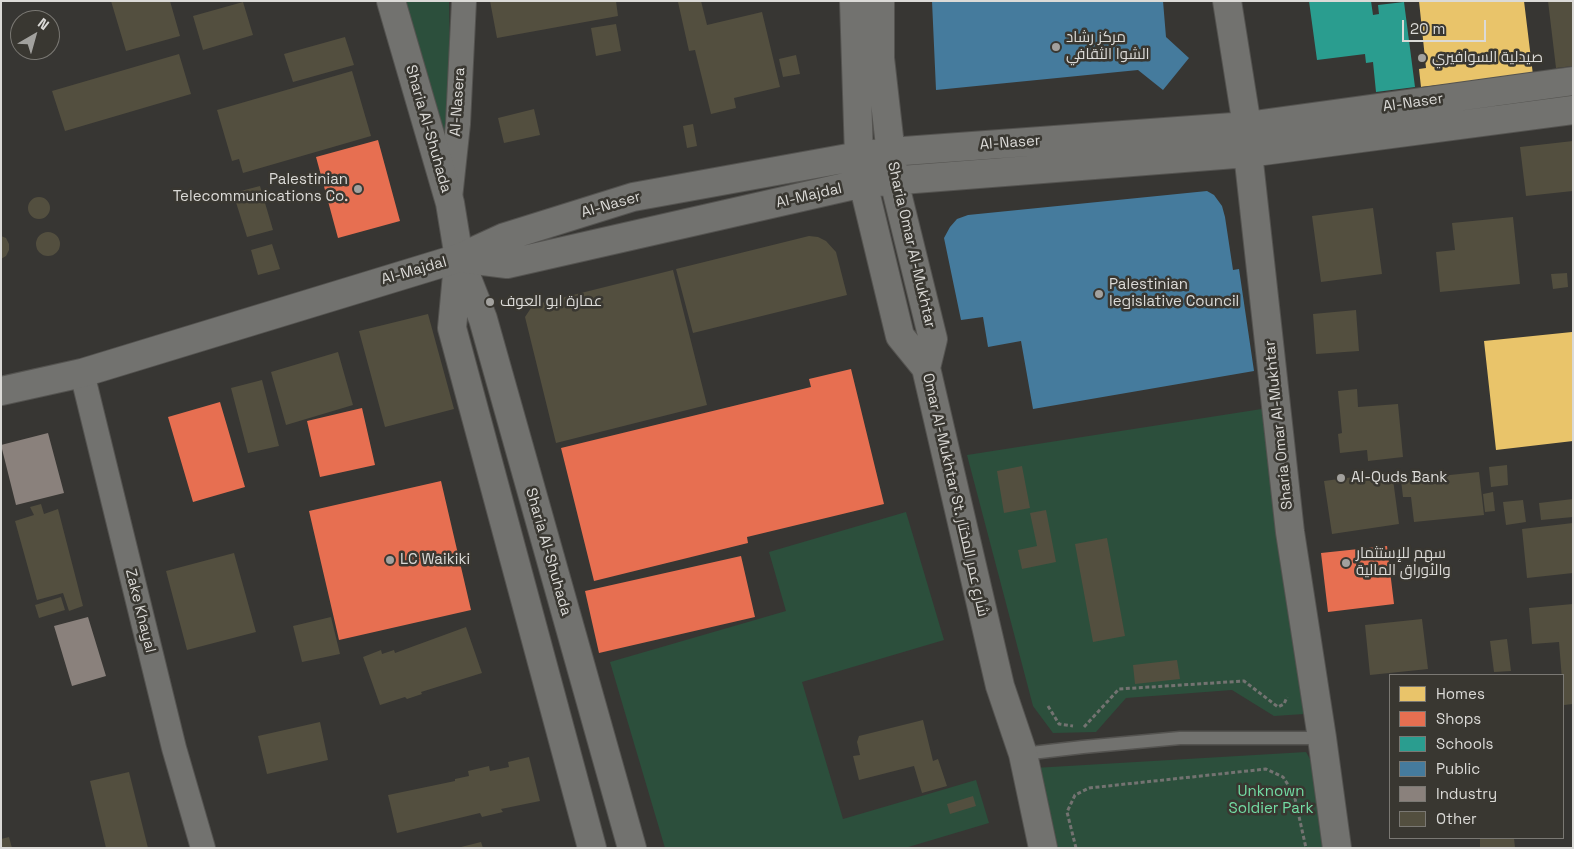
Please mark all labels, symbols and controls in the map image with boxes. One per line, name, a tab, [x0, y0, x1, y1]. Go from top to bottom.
north arrow	[10, 10, 60, 60]
scale bar	[1404, 10, 1488, 42]
text: N	[34, 14, 53, 34]
text: 20 m	[1410, 19, 1445, 38]
place label: مركز رشاد الشوا الثقافي	[1066, 29, 1150, 64]
marker: مركز رشاد الشوا الثقافي	[1050, 41, 1062, 53]
place label: صيدلية السوافيري	[1432, 49, 1543, 67]
marker: صيدلية السوافيري	[1416, 52, 1428, 64]
street label: Sharia Al-Shuhada	[401, 63, 455, 195]
street label: Al-Nasera	[447, 67, 469, 137]
street label: Al-Naser	[1382, 90, 1444, 116]
street label: Al-Naser	[979, 132, 1041, 154]
street label: Sharia Omar Al-Mukhtar	[883, 160, 939, 330]
place label: Palestinian Telecommunications Co.	[173, 171, 348, 206]
street label: Al-Majdal	[774, 180, 844, 212]
marker: Palestinian Telecommunications Co.	[352, 183, 364, 195]
street label: Al-Naser	[579, 188, 643, 222]
street label: Al-Majdal	[379, 253, 449, 289]
place label: Palestinian legislative Council	[1109, 276, 1239, 311]
marker: Palestinian legislative Council	[1093, 288, 1105, 300]
place label: عمارة ابو العوف	[500, 293, 602, 311]
marker: عمارة ابو العوف	[484, 296, 496, 308]
street label: Sharia Omar Al-Mukhtar	[1261, 339, 1297, 511]
street label: Omar Al-Mukhtar St. شارع عمر المختار	[918, 371, 992, 619]
place label: Al-Quds Bank	[1351, 469, 1447, 487]
marker: Al-Quds Bank	[1335, 472, 1347, 484]
street label: Sharia Al-Shuhada	[521, 486, 575, 618]
place label: سهم للإستثمار والأوراق المالية	[1356, 545, 1451, 580]
place label: LC Waikiki	[400, 551, 470, 569]
marker: LC Waikiki	[384, 554, 396, 566]
marker: سهم للإستثمار والأوراق المالية	[1340, 557, 1352, 569]
street label: Zake Khayal	[121, 567, 159, 655]
legend	[1389, 674, 1564, 839]
text: Homes	[1436, 684, 1485, 703]
text: Shops	[1436, 709, 1481, 728]
text: Schools	[1436, 734, 1493, 753]
text: Public	[1436, 759, 1480, 778]
park label: Unknown Soldier Park	[1228, 783, 1314, 818]
text: Industry	[1436, 784, 1497, 803]
text: Other	[1436, 809, 1477, 828]

